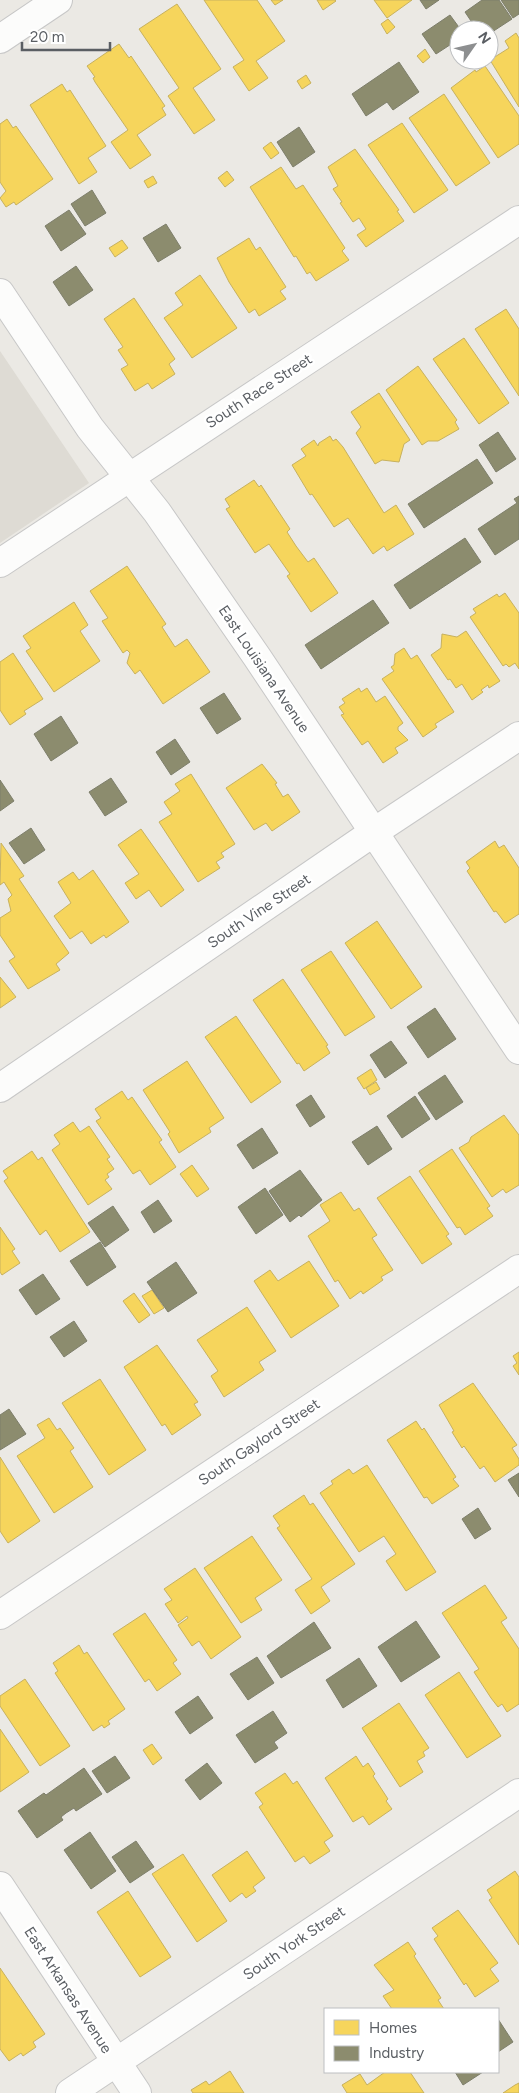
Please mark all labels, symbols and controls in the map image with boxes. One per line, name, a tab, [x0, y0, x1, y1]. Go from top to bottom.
scale bar	[22, 20, 110, 52]
north arrow	[449, 20, 499, 70]
text: 20 m	[30, 28, 64, 46]
text: N	[474, 29, 494, 47]
street label: South Race Street	[202, 350, 316, 432]
street label: East Louisiana Avenue	[215, 602, 313, 736]
street label: South Vine Street	[204, 870, 314, 952]
street label: South Gaylord Street	[195, 1395, 323, 1489]
street label: South York Street	[240, 1902, 349, 1984]
street label: East Arkansas Avenue	[20, 1923, 116, 2057]
legend	[324, 2008, 499, 2073]
text: Homes	[369, 2019, 417, 2037]
text: Industry	[369, 2044, 424, 2062]

